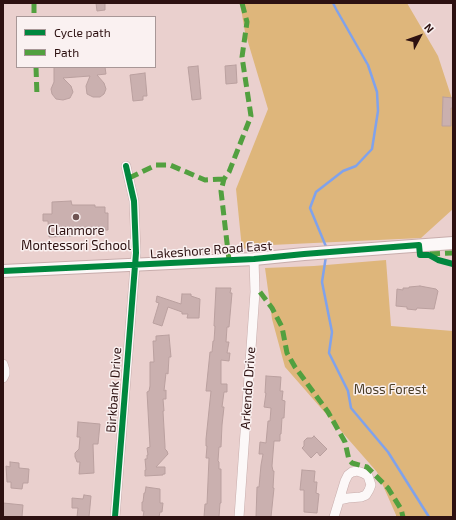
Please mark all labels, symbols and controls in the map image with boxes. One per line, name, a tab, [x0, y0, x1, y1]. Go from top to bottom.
legend	[16, 16, 156, 68]
north arrow	[400, 16, 440, 56]
text: N	[422, 21, 437, 35]
text: Cycle path	[54, 25, 111, 39]
text: Path	[54, 45, 79, 59]
marker: Clanmore Montessori School	[71, 212, 81, 222]
place label: Clanmore Montessori School	[21, 223, 131, 254]
street label: Lakeshore Road East	[149, 238, 273, 262]
street label: Arkendo Drive	[237, 346, 259, 430]
street label: Birkbank Drive	[103, 347, 125, 433]
park label: Moss Forest	[354, 382, 426, 398]

